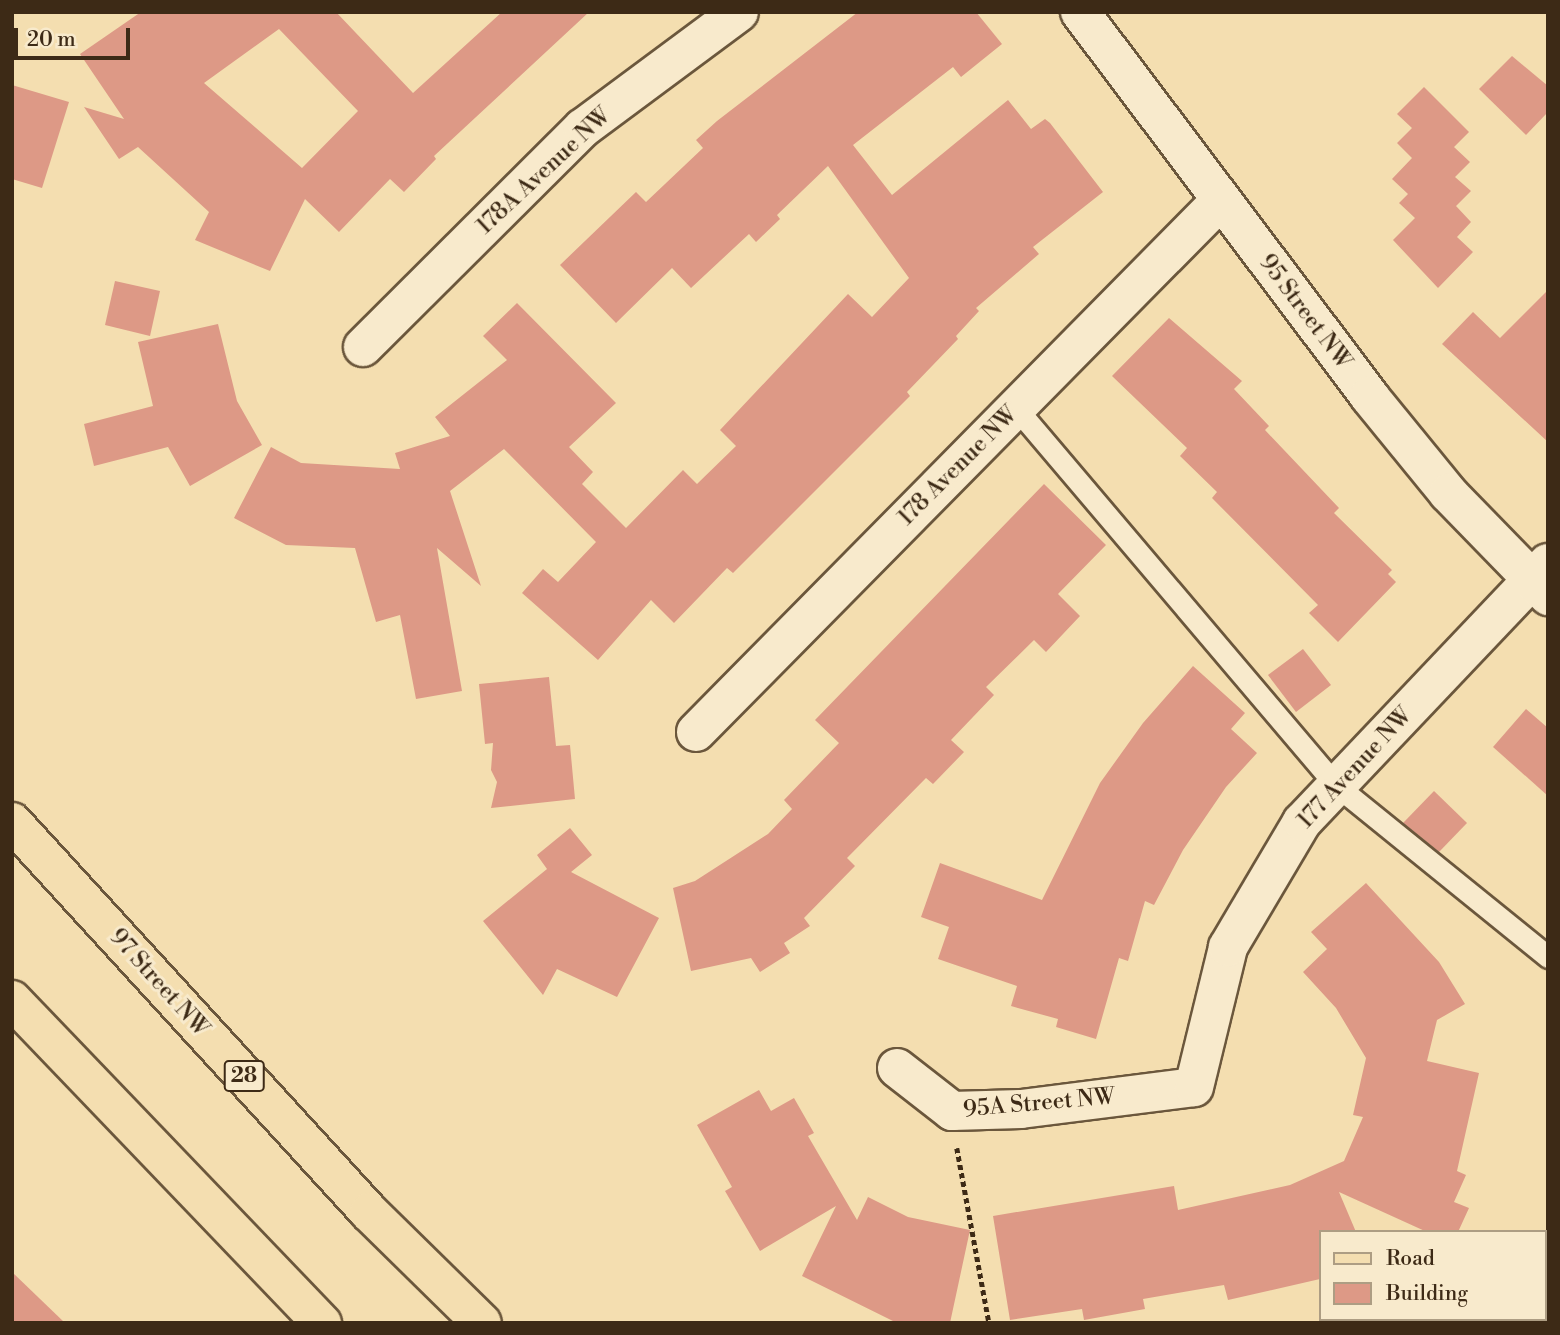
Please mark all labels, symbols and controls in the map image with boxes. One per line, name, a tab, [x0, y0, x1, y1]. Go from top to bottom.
scale bar	[18, 14, 133, 58]
text: 20 m	[27, 27, 76, 53]
street label: 178A Avenue NW	[471, 102, 617, 240]
street label: 95 Street NW	[1253, 249, 1357, 375]
street label: 178 Avenue NW	[893, 401, 1023, 531]
street label: 177 Avenue NW	[1292, 702, 1418, 834]
street label: 97 Street NW	[103, 923, 215, 1043]
road number: 28	[223, 1058, 265, 1094]
street label: 95A Street NW	[962, 1083, 1116, 1123]
legend	[1318, 1230, 1546, 1321]
text: Road	[1386, 1246, 1435, 1272]
text: Building	[1386, 1281, 1468, 1307]

